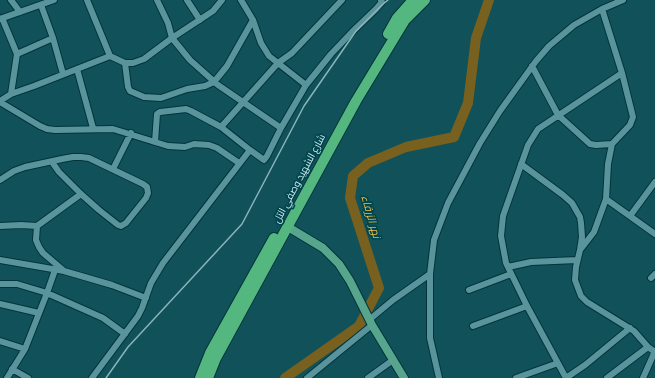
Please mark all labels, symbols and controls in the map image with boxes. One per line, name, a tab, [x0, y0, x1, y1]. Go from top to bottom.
street label: شارع الشهيد وصفي التل	[271, 132, 329, 226]
water label: نهر الزرقاء	[358, 194, 382, 240]

